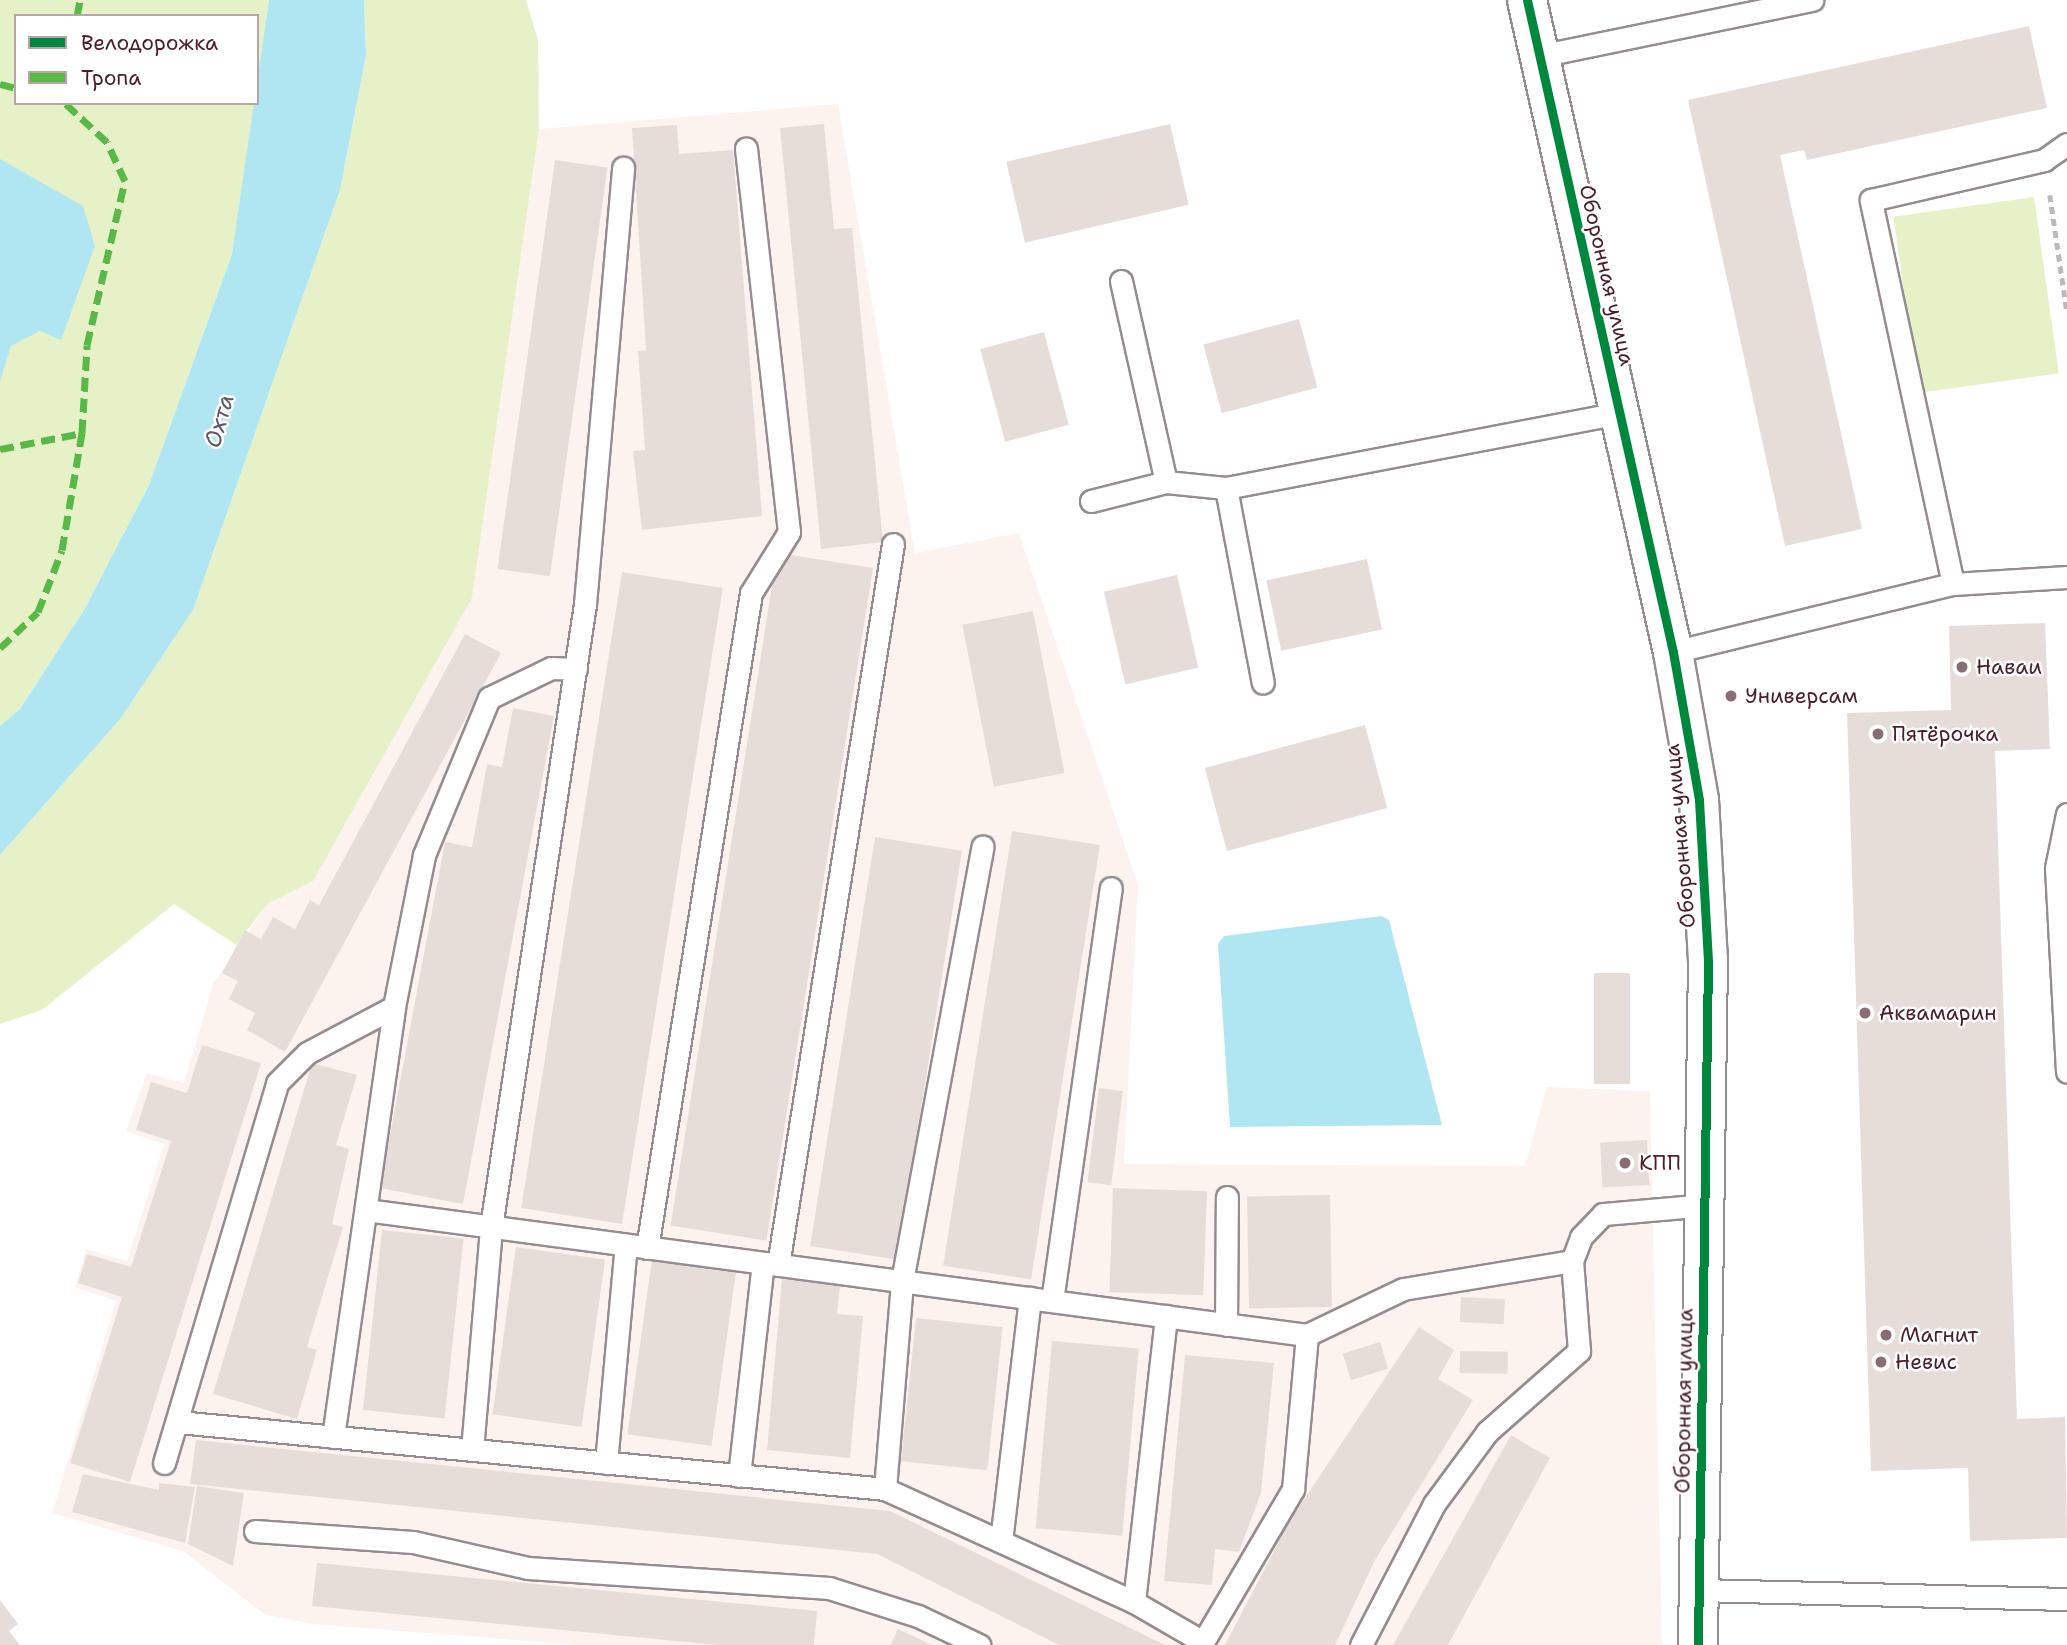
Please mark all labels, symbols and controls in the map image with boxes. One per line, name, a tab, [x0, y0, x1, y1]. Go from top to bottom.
legend	[14, 14, 259, 105]
text: Велодорожка	[81, 29, 218, 57]
text: Тропа	[81, 64, 141, 92]
street label: Оборонная улица	[1574, 182, 1640, 368]
water label: Охта	[198, 391, 240, 451]
place label: Наваи	[1976, 654, 2042, 680]
marker: Наваи	[1954, 659, 1970, 675]
place label: Универсам	[1745, 683, 1858, 709]
marker: Универсам	[1723, 688, 1739, 704]
place label: Пятёрочка	[1892, 721, 1998, 747]
marker: Пятёрочка	[1870, 726, 1886, 742]
street label: Оборонная улица	[1659, 743, 1701, 929]
place label: Аквамарин	[1879, 1000, 1997, 1026]
marker: Аквамарин	[1857, 1005, 1873, 1021]
place label: КПП	[1639, 1150, 1681, 1176]
marker: КПП	[1617, 1155, 1633, 1171]
street label: Оборонная улица	[1670, 1308, 1698, 1494]
place label: Магнит	[1900, 1322, 1978, 1348]
marker: Магнит	[1878, 1327, 1894, 1343]
place label: Невис	[1895, 1349, 1957, 1375]
marker: Невис	[1873, 1354, 1889, 1370]

